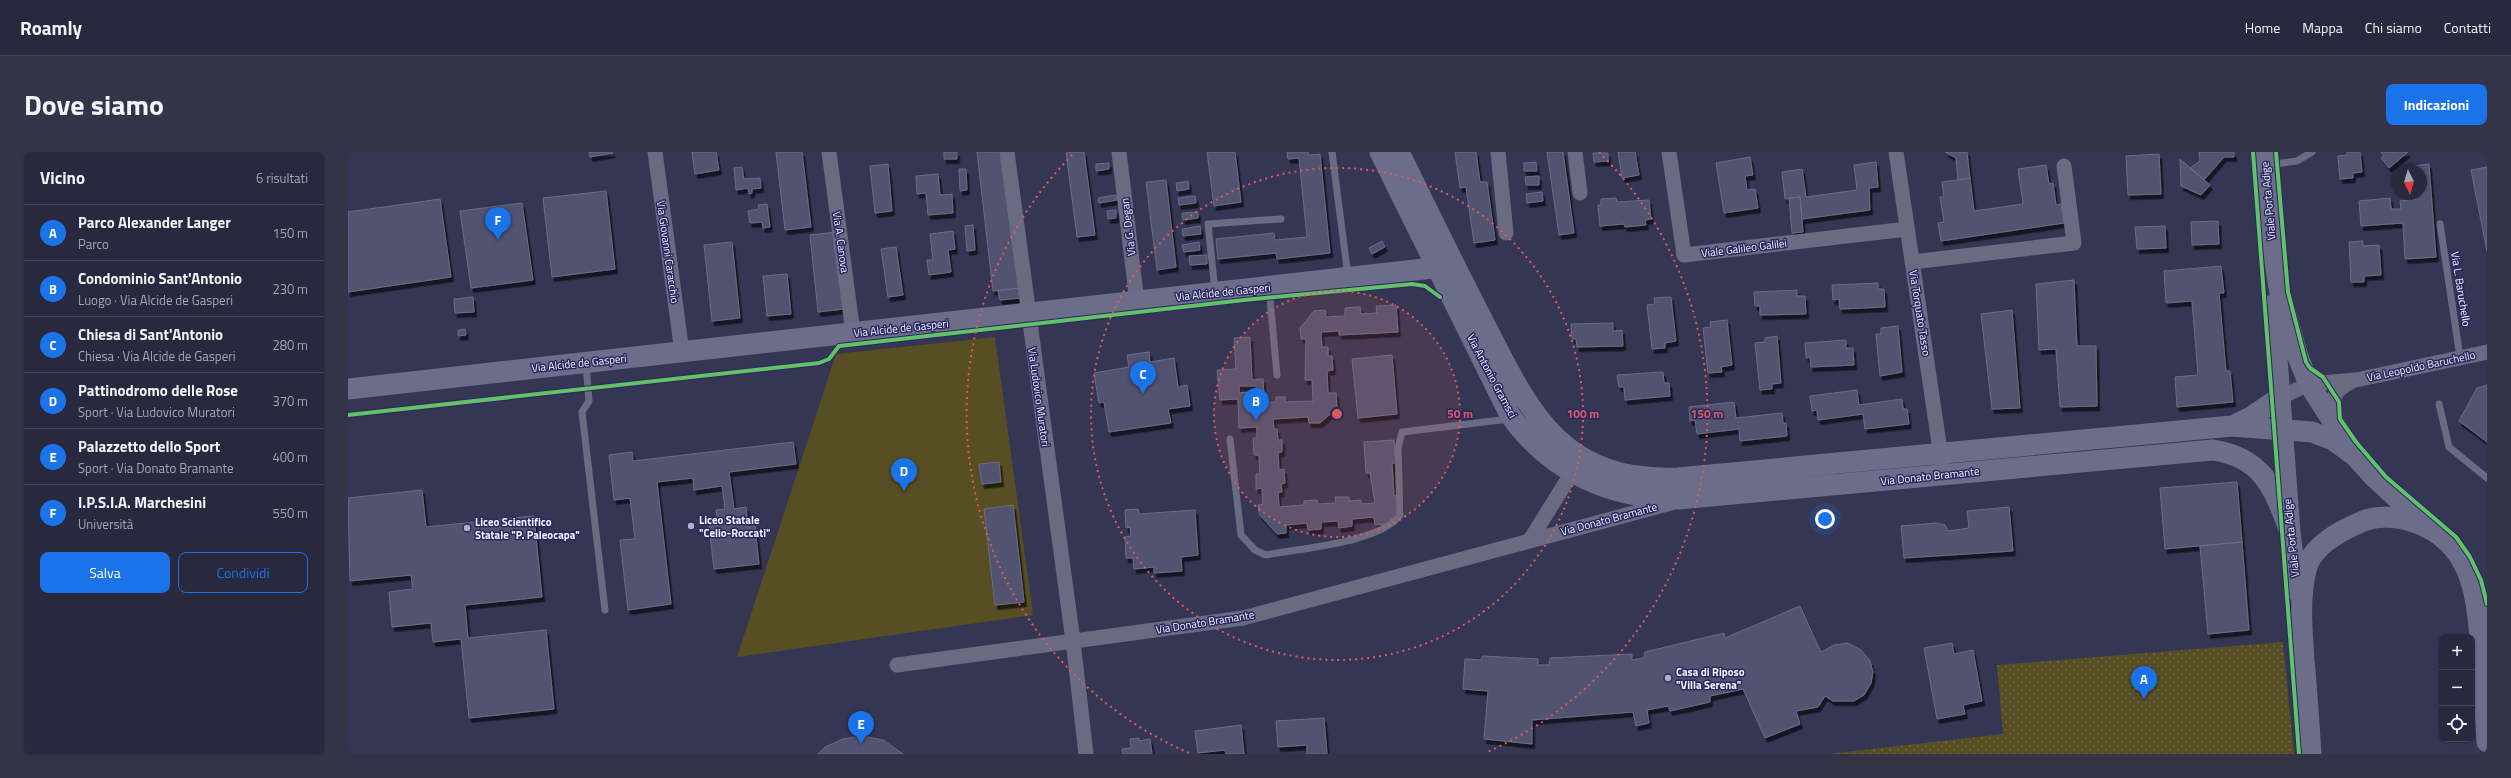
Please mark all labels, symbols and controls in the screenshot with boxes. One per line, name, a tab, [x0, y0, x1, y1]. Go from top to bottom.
text: Roamly	[20, 13, 82, 42]
text: Home	[2245, 17, 2280, 38]
text: Mappa	[2302, 17, 2343, 38]
text: Chi siamo	[2365, 17, 2422, 38]
text: Contatti	[2444, 17, 2491, 38]
text: Dove siamo	[24, 83, 164, 126]
button: Indicazioni	[2386, 84, 2487, 125]
street label: Viale Porta Adige	[2257, 161, 2279, 241]
north arrow	[2391, 164, 2427, 200]
text: Vicino	[40, 165, 85, 191]
text: 6 risultati	[256, 168, 308, 188]
street label: Via G. Degan	[1117, 197, 1139, 257]
street label: Via Giovanni Caracchio	[653, 200, 683, 305]
pin: F	[485, 207, 511, 240]
street label: Via A. Canova	[829, 210, 853, 274]
text: Parco Alexander Langer	[78, 211, 231, 234]
text: A	[49, 223, 57, 243]
text: 150 m	[272, 223, 308, 243]
text: Parco	[78, 234, 109, 254]
street label: Viale Galileo Galilei	[1700, 235, 1788, 261]
street label: Via L. Baruchello	[2447, 250, 2475, 328]
text: Condominio Sant'Antonio	[78, 267, 242, 290]
street label: Via Torquato Tasso	[1905, 269, 1935, 357]
text: B	[49, 279, 57, 299]
text: 230 m	[272, 279, 308, 299]
street label: Via Alcide de Gasperi	[1175, 279, 1271, 305]
text: Luogo · Via Alcide de Gasperi	[78, 290, 233, 310]
street label: Via Alcide de Gasperi	[853, 315, 949, 341]
text: Chiesa di Sant'Antonio	[78, 323, 223, 346]
street label: Via Antonio Gramsci	[1463, 331, 1521, 421]
text: C	[49, 335, 57, 355]
text: 280 m	[272, 335, 308, 355]
text: Chiesa · Via Alcide de Gasperi	[78, 346, 236, 366]
street label: Via Ludovico Muratori	[1024, 346, 1054, 448]
street label: Via Leopoldo Baruchello	[2365, 347, 2477, 385]
street label: Via Alcide de Gasperi	[531, 350, 627, 376]
pin: C	[1130, 361, 1156, 394]
text: Pattinodromo delle Rose	[78, 379, 238, 402]
pin: B	[1243, 388, 1269, 421]
text: D	[49, 391, 57, 411]
text: 370 m	[272, 391, 308, 411]
text: Sport · Via Ludovico Muratori	[78, 402, 235, 422]
text: 50 m	[1447, 404, 1473, 423]
text: 100 m	[1567, 404, 1599, 423]
text: 150 m	[1691, 404, 1723, 423]
centre of rings	[1330, 407, 1344, 421]
text: Palazzetto dello Sport	[78, 435, 220, 458]
text: E	[49, 447, 57, 467]
text: 400 m	[272, 447, 308, 467]
text: Sport · Via Donato Bramante	[78, 458, 234, 478]
pin: D	[891, 458, 917, 491]
street label: Via Donato Bramante	[1880, 463, 1981, 489]
text: I.P.S.I.A. Marchesini	[78, 491, 206, 514]
street label: Via Donato Bramante	[1559, 498, 1659, 540]
street label: Viale Porta Adige	[2279, 498, 2303, 578]
text: F	[50, 503, 56, 523]
text: 550 m	[272, 503, 308, 523]
your location	[1815, 509, 1835, 529]
place label: Liceo Statale "Celio-Roccati"	[699, 512, 771, 541]
text: Università	[78, 514, 133, 534]
place label: Liceo Scientifico Statale "P. Paleocapa"	[475, 514, 580, 543]
marker: Liceo Statale "Celio-Roccati"	[686, 521, 696, 531]
marker: Liceo Scientifico Statale "P. Paleocapa"	[462, 523, 472, 533]
button: Salva	[40, 552, 170, 593]
button: Condividi	[178, 552, 308, 593]
street label: Via Donato Bramante	[1155, 606, 1256, 638]
map controls	[2439, 634, 2475, 742]
button: +	[2439, 634, 2475, 670]
place label: Casa di Riposo "Villa Serena"	[1676, 664, 1745, 693]
pin: A	[2131, 666, 2157, 699]
button: −	[2439, 670, 2475, 706]
marker: Casa di Riposo "Villa Serena"	[1663, 673, 1673, 683]
button: locate	[2439, 706, 2475, 742]
pin: E	[848, 711, 874, 744]

